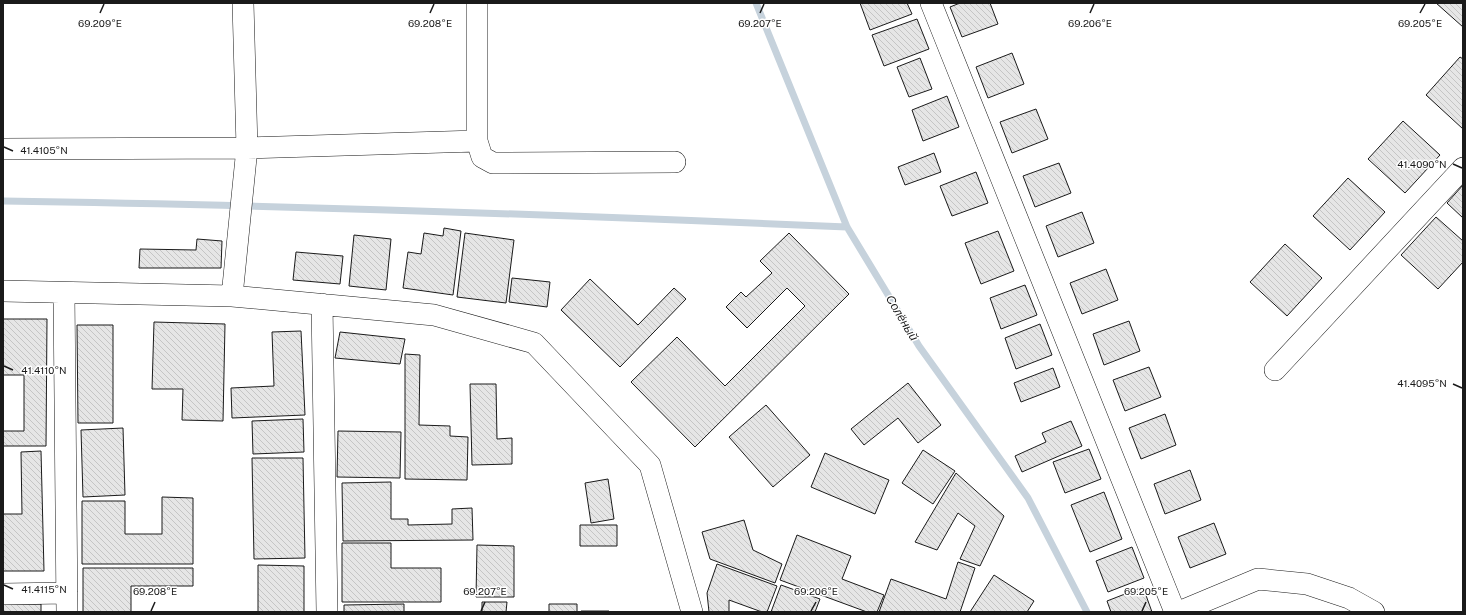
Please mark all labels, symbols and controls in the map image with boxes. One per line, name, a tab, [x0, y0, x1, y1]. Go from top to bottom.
text: 69.209°E	[78, 17, 122, 29]
text: 69.208°E	[408, 17, 452, 29]
text: 69.207°E	[738, 17, 782, 29]
text: 69.206°E	[1068, 17, 1112, 29]
text: 69.205°E	[1398, 17, 1442, 29]
text: 41.4105°N	[20, 144, 68, 156]
text: 41.4090°N	[1397, 158, 1447, 170]
water label: Солёный	[883, 293, 921, 344]
text: 41.4110°N	[21, 364, 67, 376]
text: 41.4095°N	[1397, 377, 1447, 389]
text: 41.4115°N	[21, 583, 67, 595]
text: 69.208°E	[133, 585, 177, 597]
text: 69.207°E	[463, 585, 507, 597]
text: 69.206°E	[794, 585, 838, 597]
text: 69.205°E	[1124, 585, 1168, 597]

